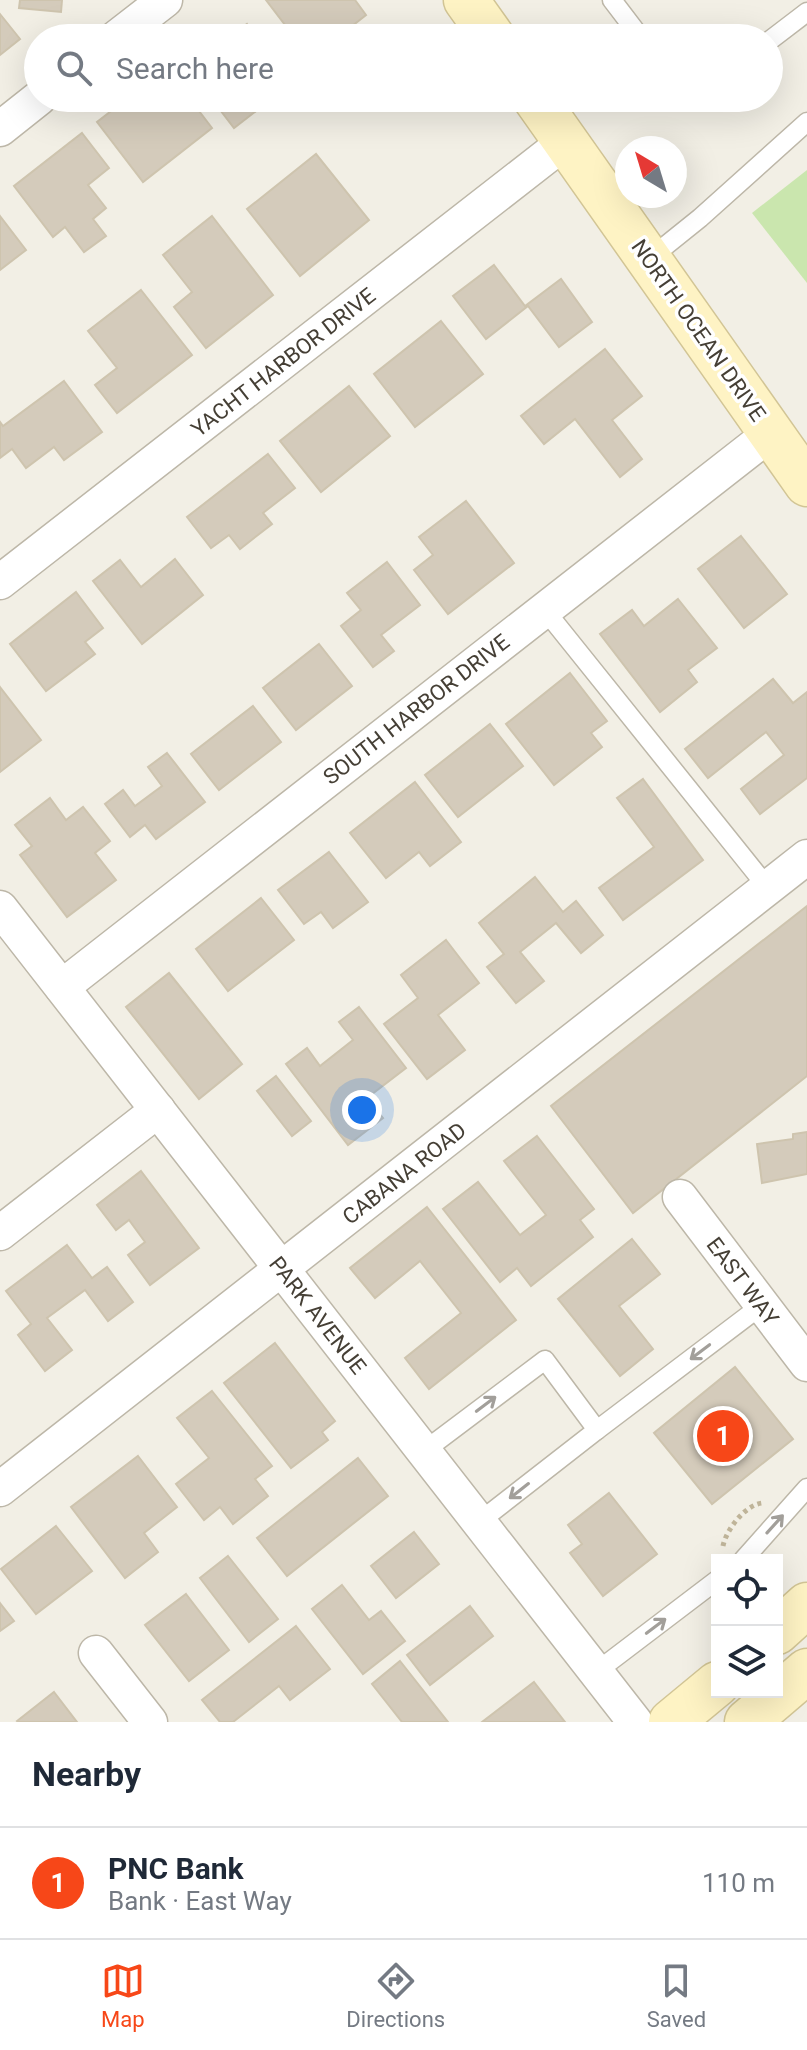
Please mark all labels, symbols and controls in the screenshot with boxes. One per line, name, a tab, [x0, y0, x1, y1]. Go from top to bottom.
search box	[24, 24, 783, 112]
icon: search	[52, 46, 96, 90]
text: Search here	[116, 51, 274, 86]
north arrow	[615, 136, 687, 208]
street label: NORTH OCEAN DRIVE	[626, 235, 771, 426]
street label: YACHT HARBOR DRIVE	[186, 283, 380, 442]
street label: SOUTH HARBOR DRIVE	[318, 629, 514, 790]
your location	[342, 1090, 382, 1130]
street label: CABANA ROAD	[338, 1117, 471, 1229]
street label: EAST WAY	[701, 1232, 784, 1331]
street label: PARK AVENUE	[264, 1252, 371, 1379]
one-way arrow	[690, 1343, 711, 1360]
one-way arrow	[475, 1396, 497, 1413]
pin: 1	[697, 1406, 749, 1466]
one-way arrow	[509, 1483, 530, 1500]
one-way arrow	[766, 1514, 785, 1534]
map controls	[711, 1554, 783, 1698]
button: locate	[711, 1554, 783, 1626]
one-way arrow	[645, 1617, 666, 1634]
button: layers	[711, 1626, 783, 1698]
text: Nearby	[32, 1754, 141, 1794]
text: PNC Bank	[108, 1851, 244, 1886]
text: 1	[51, 1868, 65, 1898]
text: 110 m	[702, 1868, 775, 1898]
text: Bank · East Way	[108, 1886, 292, 1916]
tab: Map	[101, 1959, 145, 2032]
tab: Directions	[346, 1959, 445, 2032]
tab: Saved	[647, 1959, 706, 2032]

